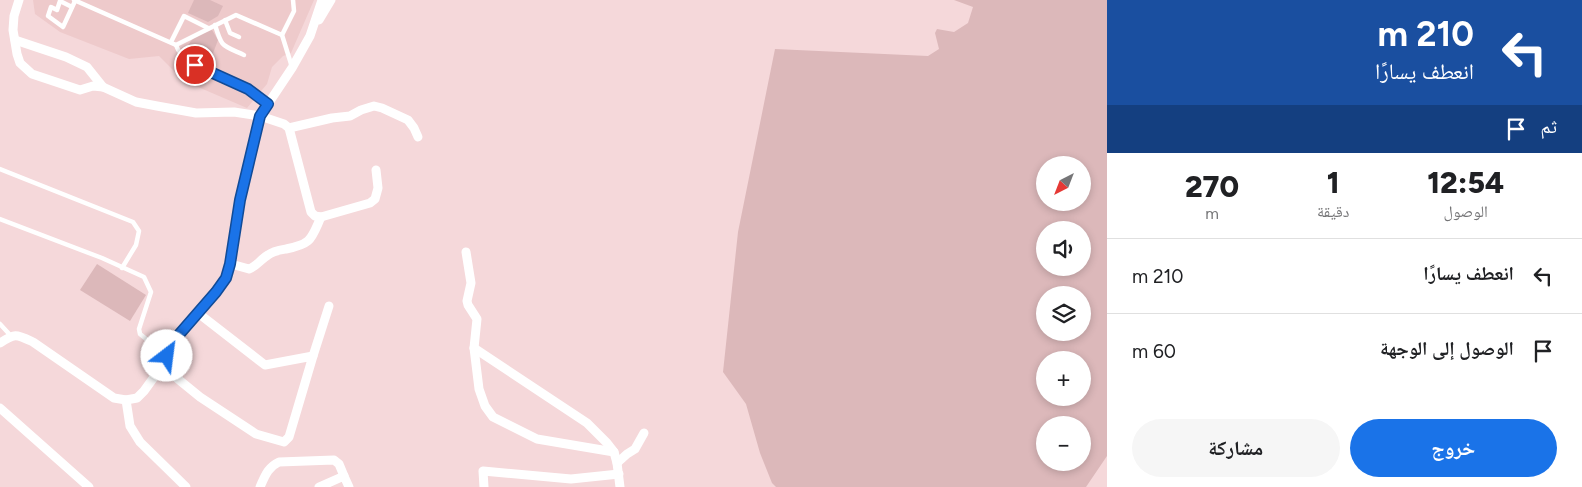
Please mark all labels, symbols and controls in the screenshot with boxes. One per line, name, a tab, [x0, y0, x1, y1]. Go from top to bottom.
text: 210 m	[1377, 13, 1474, 55]
icon: left	[1492, 20, 1557, 85]
pin	[174, 44, 216, 86]
icon: arrive	[181, 51, 209, 79]
text: انعطف يسارًا	[1375, 58, 1474, 85]
icon: arrive	[1502, 115, 1530, 143]
text: ثم	[1540, 115, 1557, 138]
north arrow	[1036, 156, 1091, 211]
map controls	[1036, 156, 1091, 471]
text: 1	[1327, 164, 1340, 201]
text: 12:54	[1427, 164, 1504, 201]
text: 270	[1185, 168, 1239, 205]
text: دقيقة	[1317, 202, 1349, 221]
text: الوصول	[1444, 202, 1488, 221]
text: m	[1205, 204, 1219, 223]
button: sound	[1036, 221, 1091, 276]
text: انعطف يسارًا	[1423, 262, 1514, 285]
icon: left	[1529, 262, 1557, 290]
text: 210 m	[1132, 265, 1184, 288]
button: layers	[1036, 286, 1091, 341]
position arrow	[140, 329, 192, 381]
text: الوصول إلى الوجهة	[1380, 337, 1514, 360]
icon: arrive	[1529, 337, 1557, 365]
text: 60 m	[1132, 340, 1176, 363]
button: +	[1036, 351, 1091, 406]
button: −	[1036, 416, 1091, 471]
button: مشاركة	[1132, 419, 1340, 477]
button: خروج	[1350, 419, 1557, 477]

